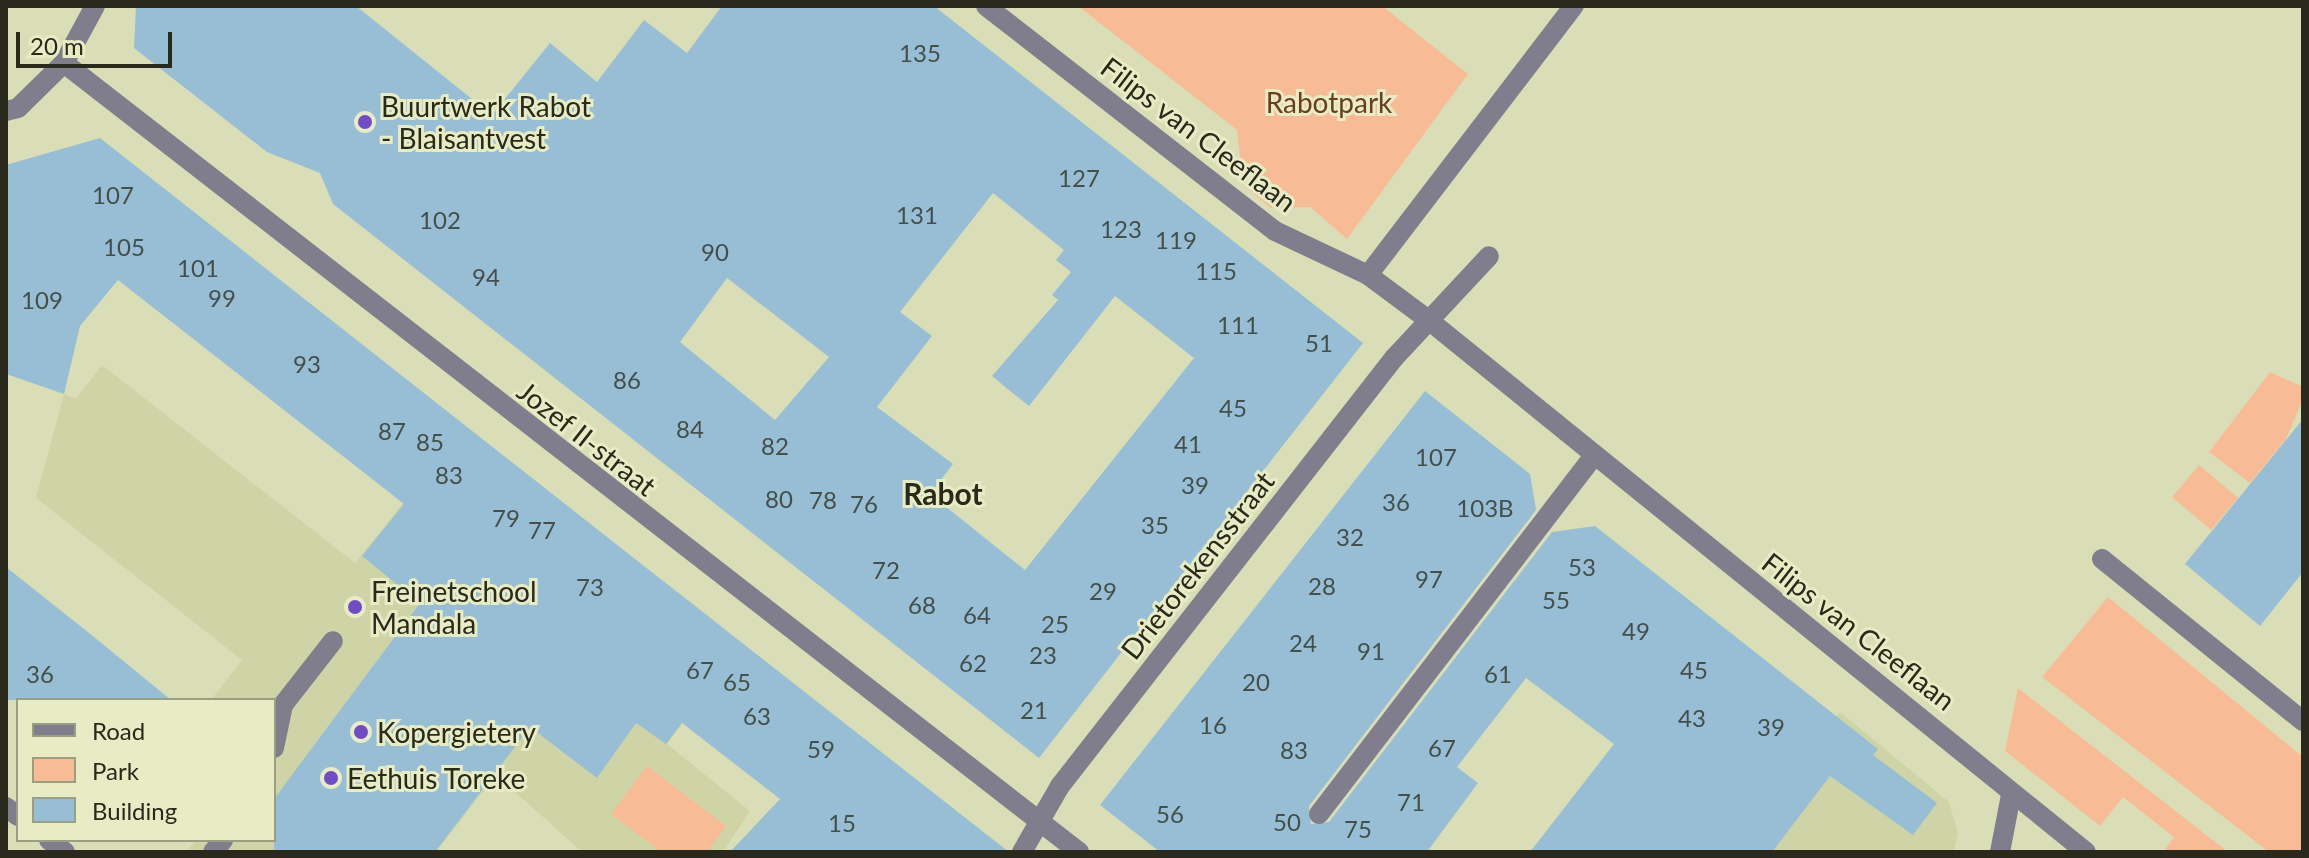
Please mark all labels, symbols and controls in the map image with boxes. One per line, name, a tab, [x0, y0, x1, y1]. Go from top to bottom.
scale bar	[20, 16, 176, 66]
text: 20 m	[30, 31, 84, 60]
house number: 135	[899, 39, 941, 67]
street label: Filips van Cleeflaan	[1095, 49, 1303, 219]
park label: Rabotpark	[1266, 85, 1392, 119]
place label: Buurtwerk Rabot - Blaisantvest	[381, 89, 591, 155]
marker: Buurtwerk Rabot - Blaisantvest	[356, 113, 374, 131]
house number: 127	[1058, 164, 1100, 192]
house number: 107	[92, 181, 134, 209]
house number: 131	[896, 201, 938, 229]
house number: 102	[419, 206, 461, 234]
house number: 123	[1100, 215, 1142, 243]
house number: 119	[1155, 226, 1197, 254]
house number: 105	[103, 233, 145, 261]
house number: 90	[701, 238, 729, 266]
house number: 101	[177, 254, 219, 282]
house number: 115	[1195, 257, 1237, 285]
house number: 94	[472, 263, 500, 291]
house number: 99	[208, 284, 236, 312]
house number: 109	[21, 286, 63, 314]
house number: 111	[1217, 311, 1259, 339]
house number: 51	[1305, 329, 1333, 357]
house number: 93	[293, 350, 321, 378]
house number: 86	[613, 366, 641, 394]
street label: Jozef II-straat	[511, 373, 663, 503]
house number: 45	[1219, 394, 1247, 422]
house number: 84	[676, 415, 704, 443]
house number: 87	[378, 417, 406, 445]
house number: 85	[416, 428, 444, 456]
house number: 41	[1174, 430, 1202, 458]
house number: 82	[761, 432, 789, 460]
house number: 107	[1415, 443, 1457, 471]
house number: 83	[435, 461, 463, 489]
street label: Drietorekensstraat	[1113, 465, 1281, 665]
house number: 39	[1181, 471, 1209, 499]
district label: Rabot	[903, 475, 983, 511]
house number: 80	[765, 485, 793, 513]
house number: 78	[809, 486, 837, 514]
house number: 36	[1382, 488, 1410, 516]
house number: 76	[850, 490, 878, 518]
house number: 103B	[1456, 494, 1514, 522]
house number: 79	[492, 504, 520, 532]
house number: 35	[1141, 511, 1169, 539]
house number: 77	[528, 516, 556, 544]
house number: 32	[1336, 523, 1364, 551]
street label: Filips van Cleeflaan	[1756, 545, 1962, 717]
house number: 53	[1568, 553, 1596, 581]
house number: 72	[872, 556, 900, 584]
house number: 97	[1415, 565, 1443, 593]
house number: 28	[1308, 572, 1336, 600]
house number: 73	[576, 573, 604, 601]
place label: Freinetschool Mandala	[371, 574, 537, 640]
house number: 29	[1089, 577, 1117, 605]
house number: 55	[1542, 586, 1570, 614]
house number: 68	[908, 591, 936, 619]
marker: Freinetschool Mandala	[346, 598, 364, 616]
house number: 64	[963, 601, 991, 629]
house number: 25	[1041, 610, 1069, 638]
house number: 49	[1622, 617, 1650, 645]
house number: 24	[1289, 629, 1317, 657]
house number: 91	[1357, 637, 1385, 665]
house number: 23	[1029, 641, 1057, 669]
house number: 62	[959, 649, 987, 677]
house number: 67	[686, 656, 714, 684]
house number: 45	[1680, 656, 1708, 684]
house number: 36	[26, 660, 54, 688]
house number: 61	[1484, 660, 1512, 688]
house number: 65	[723, 668, 751, 696]
house number: 20	[1242, 668, 1270, 696]
house number: 21	[1020, 696, 1048, 724]
legend	[16, 698, 276, 842]
house number: 63	[743, 702, 771, 730]
house number: 43	[1678, 704, 1706, 732]
house number: 16	[1199, 711, 1227, 739]
house number: 39	[1757, 713, 1785, 741]
place label: Kopergietery	[377, 715, 536, 749]
text: Road	[92, 716, 145, 745]
marker: Kopergietery	[352, 723, 370, 741]
house number: 67	[1428, 734, 1456, 762]
house number: 59	[807, 735, 835, 763]
house number: 83	[1280, 736, 1308, 764]
text: Park	[92, 756, 139, 785]
place label: Eethuis Toreke	[347, 761, 526, 795]
marker: Eethuis Toreke	[322, 769, 340, 787]
house number: 71	[1397, 788, 1425, 816]
text: Building	[92, 796, 177, 825]
house number: 56	[1156, 800, 1184, 828]
house number: 50	[1273, 808, 1301, 836]
house number: 15	[828, 809, 856, 837]
house number: 75	[1344, 815, 1372, 843]

